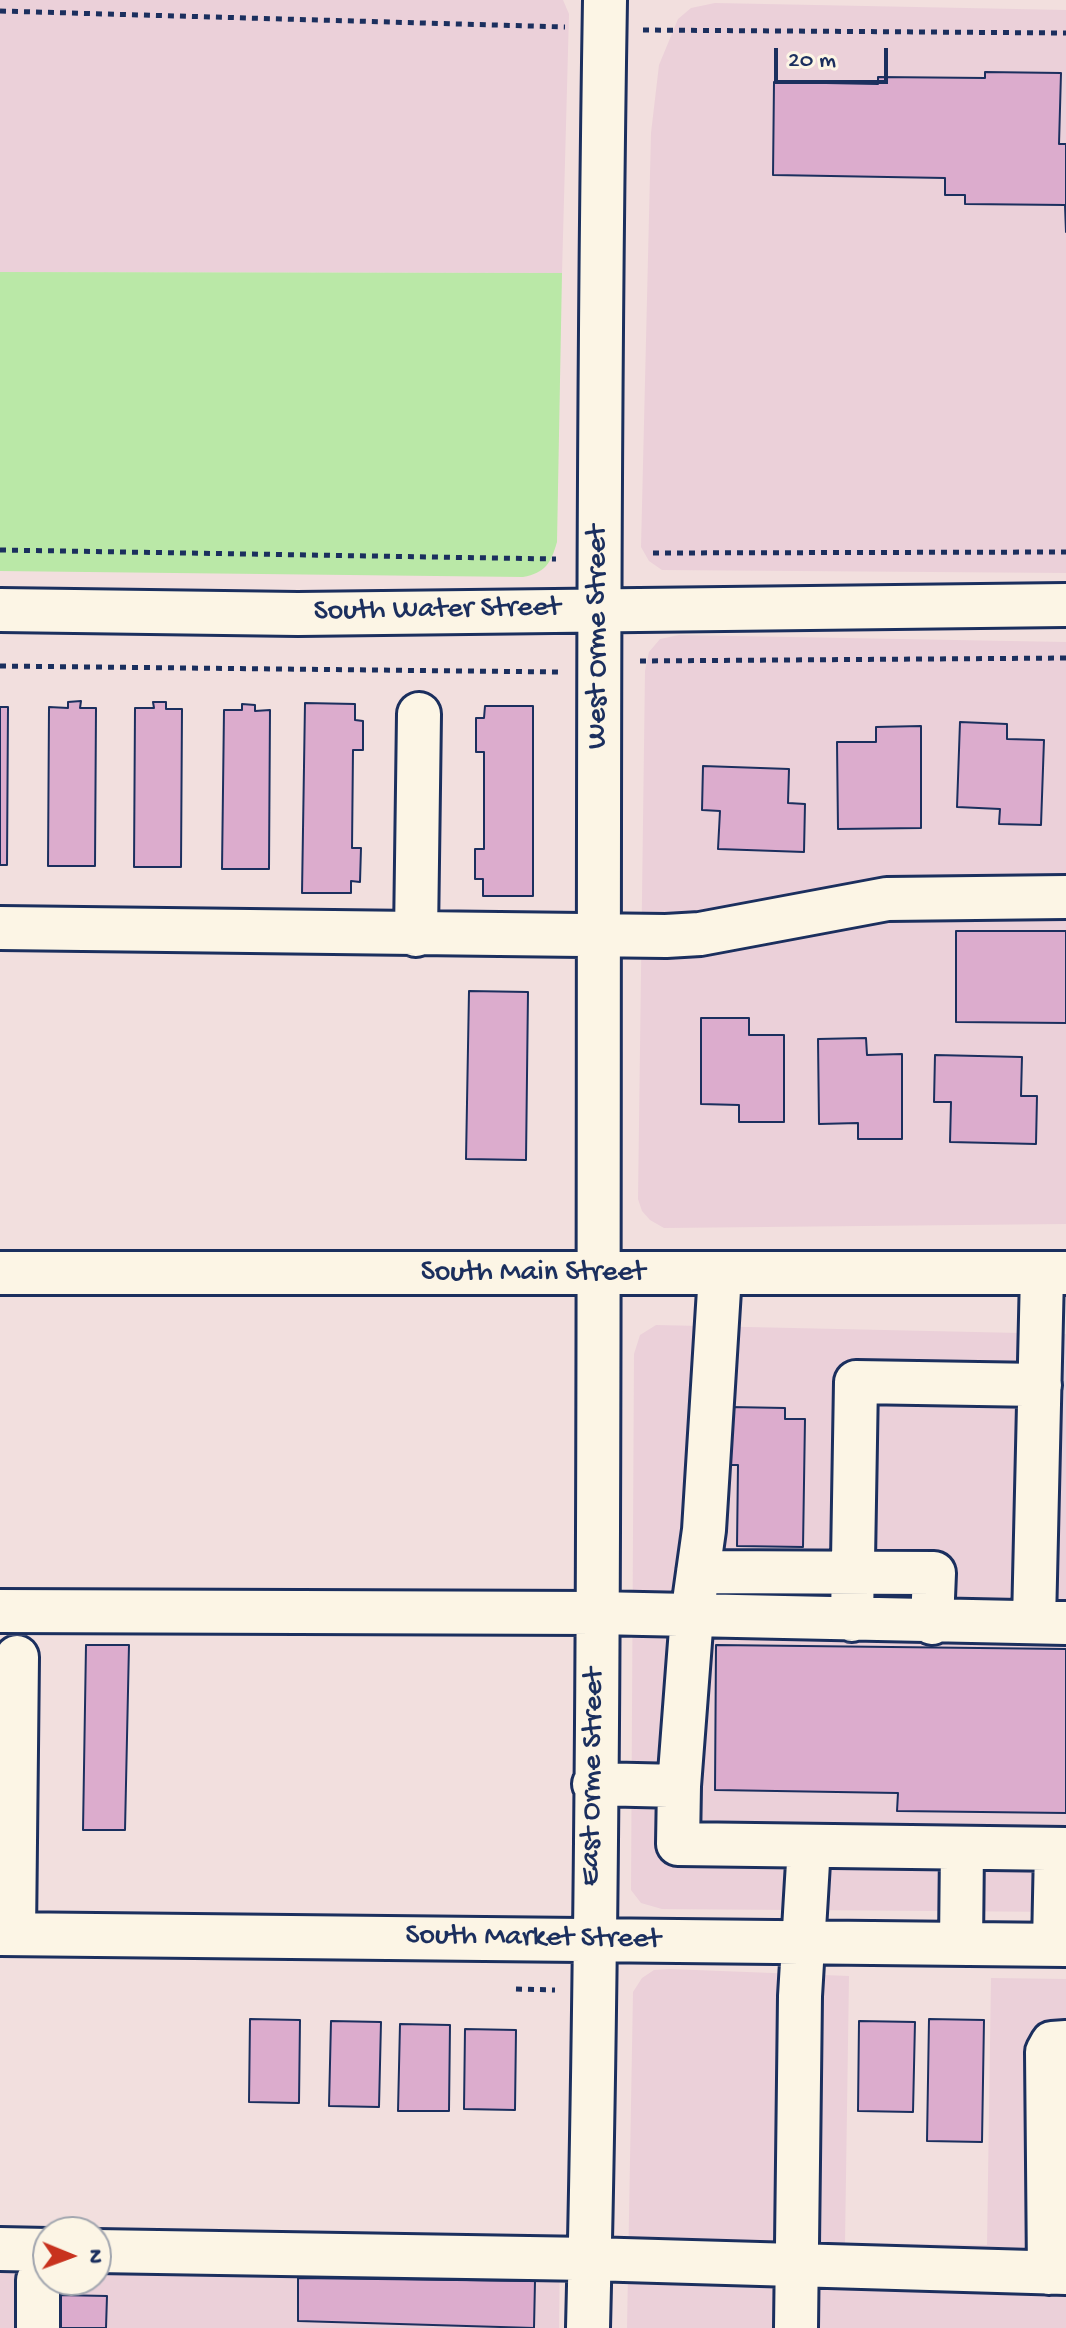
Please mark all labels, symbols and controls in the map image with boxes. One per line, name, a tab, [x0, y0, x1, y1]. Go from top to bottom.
scale bar	[778, 32, 892, 82]
text: 20 m	[788, 47, 836, 76]
street label: West Orme Street	[581, 525, 617, 749]
street label: South Water Street	[313, 591, 561, 631]
street label: South Main Street	[421, 1256, 645, 1292]
street label: East Orme Street	[574, 1668, 614, 1886]
street label: South Market Street	[405, 1919, 661, 1959]
north arrow	[32, 2216, 112, 2296]
text: N	[81, 2249, 107, 2264]

